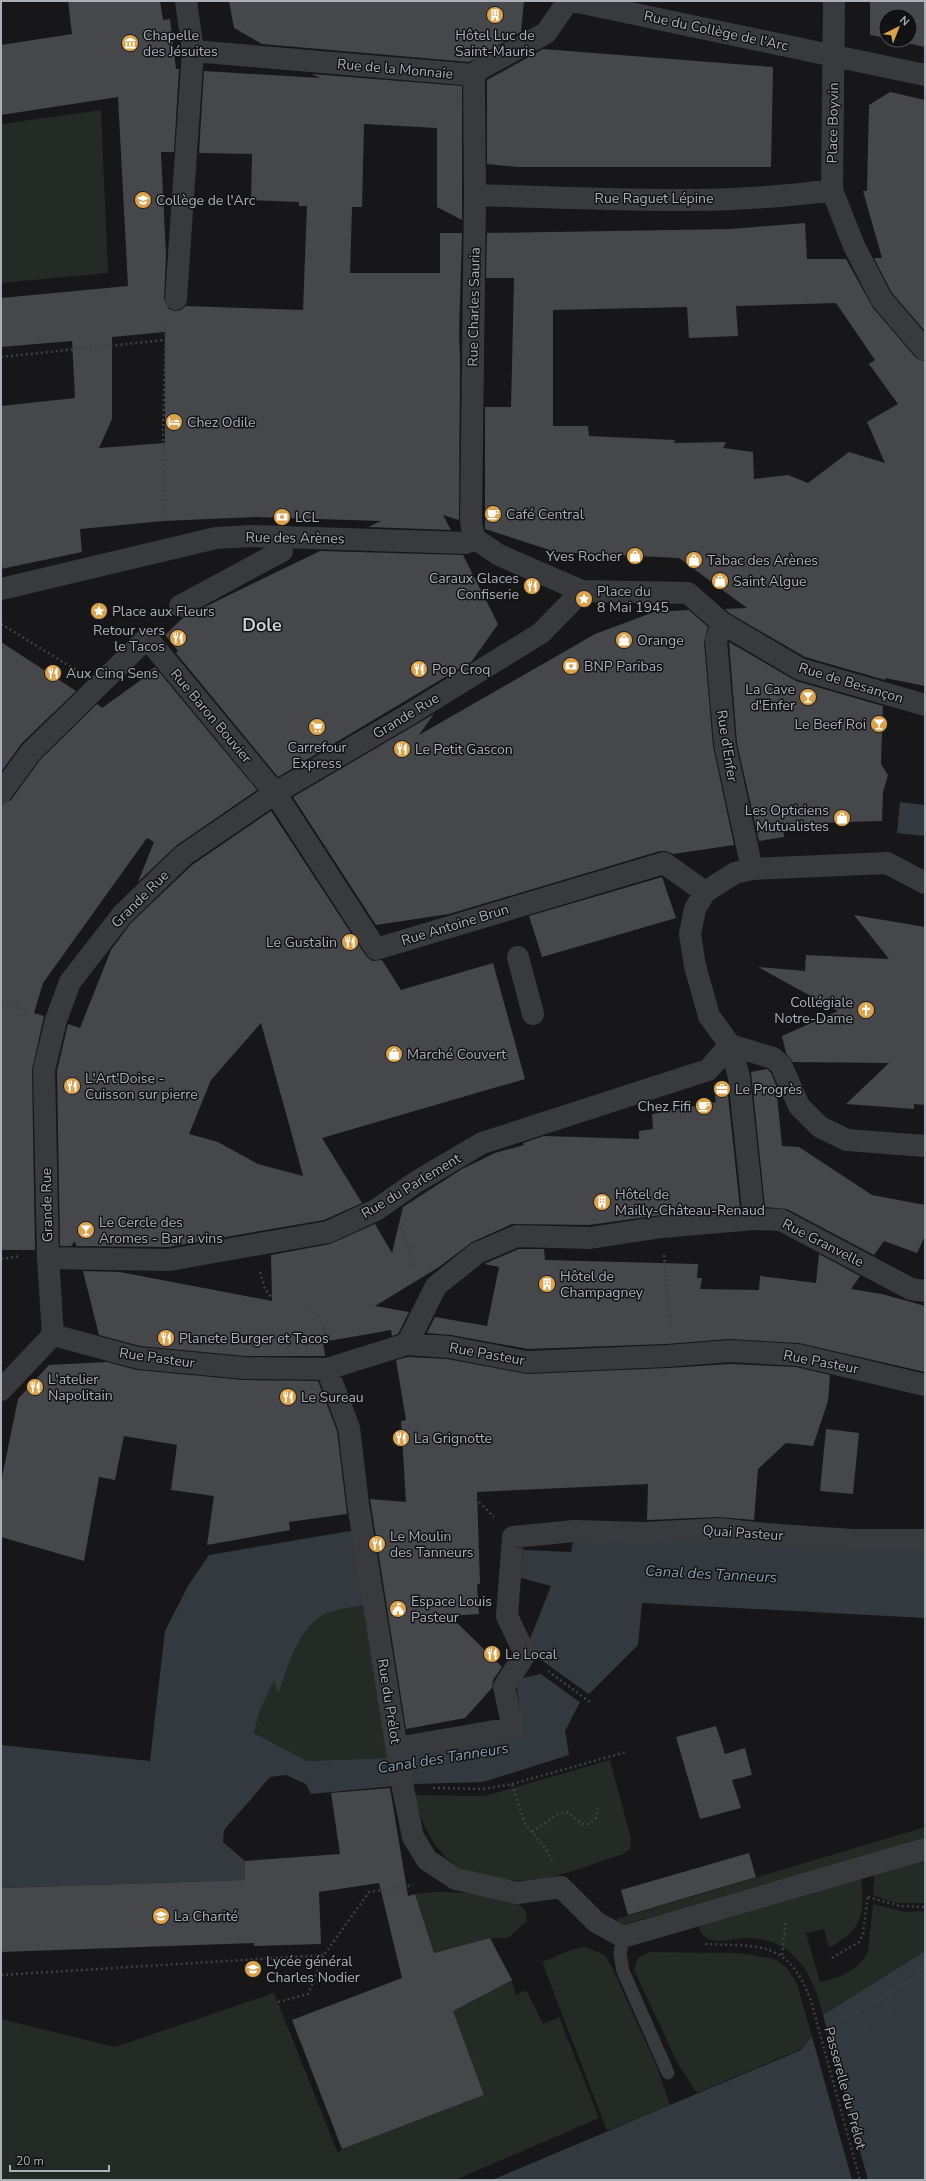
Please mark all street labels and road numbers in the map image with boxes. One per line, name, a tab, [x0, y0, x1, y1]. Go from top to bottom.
street label: Rue du Collège de l'Arc	[642, 6, 790, 56]
street label: Rue de la Monnaie	[336, 54, 454, 84]
street label: Place Boyvin	[823, 82, 843, 164]
street label: Rue Raguet Lépine	[595, 189, 713, 208]
street label: Rue Charles Sauria	[463, 247, 485, 367]
street label: Rue des Arènes	[245, 528, 345, 548]
street label: Rue de Besançon	[796, 658, 906, 708]
street label: Rue Baron Bouvier	[166, 665, 256, 767]
street label: Grande Rue	[369, 689, 443, 743]
street label: Rue d'Enfer	[712, 709, 742, 783]
street label: Grande Rue	[107, 866, 173, 932]
street label: Rue Antoine Brun	[399, 900, 511, 950]
street label: Rue du Parlement	[358, 1149, 464, 1223]
street label: Grande Rue	[37, 1168, 57, 1242]
street label: Rue Granvelle	[779, 1214, 867, 1272]
street label: Rue Pasteur	[448, 1338, 526, 1370]
street label: Rue Pasteur	[118, 1343, 196, 1373]
street label: Rue Pasteur	[782, 1345, 860, 1379]
street label: Quai Pasteur	[702, 1521, 784, 1545]
street label: Rue du Prélot	[373, 1657, 405, 1745]
street label: Passerelle du Prélot	[820, 2025, 870, 2151]

